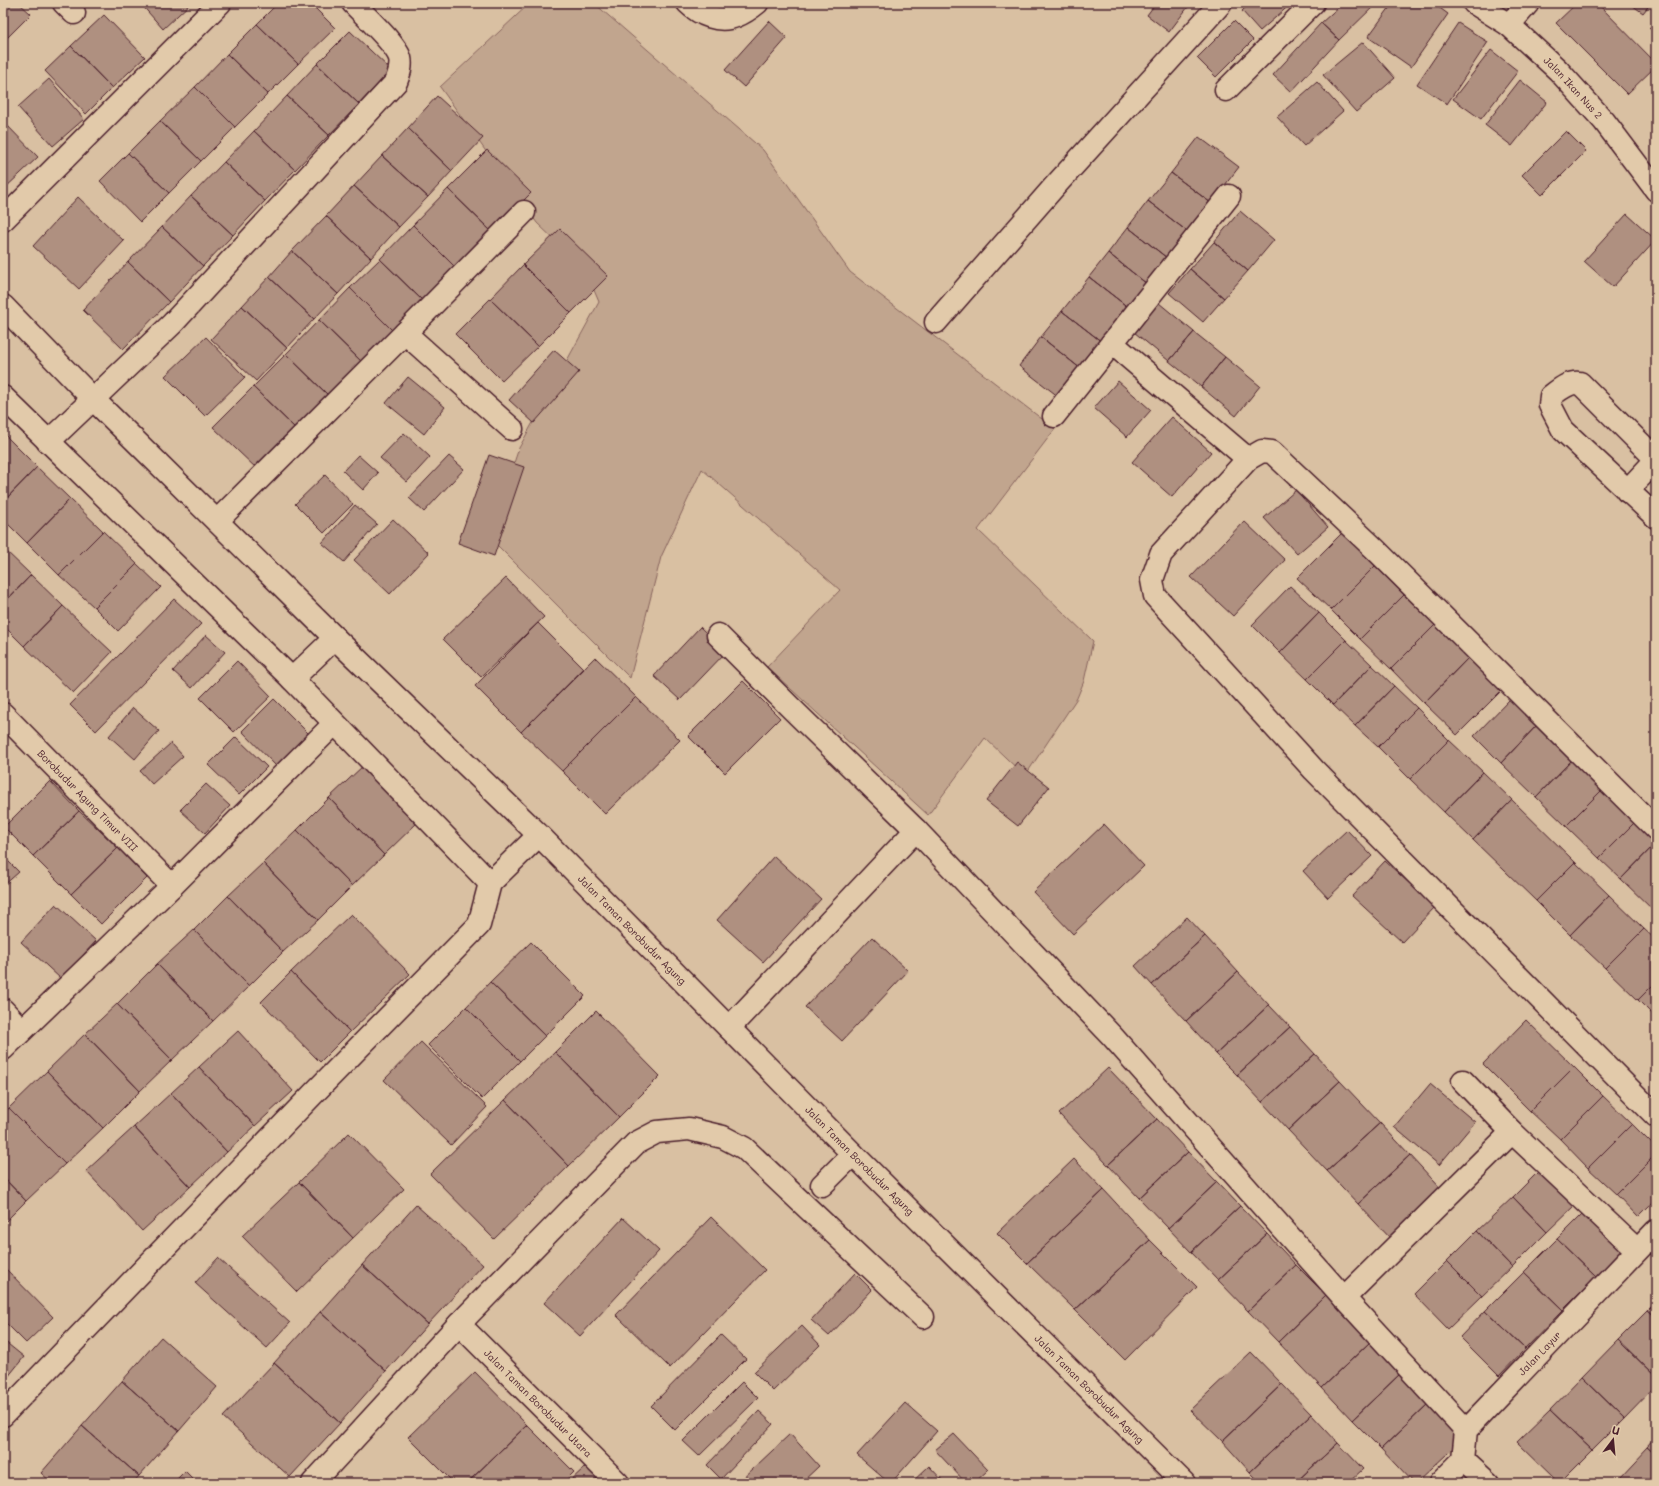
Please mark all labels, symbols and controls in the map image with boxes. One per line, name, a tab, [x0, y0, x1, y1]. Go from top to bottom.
street label: Jalan Ikan Nus 2	[1541, 53, 1606, 122]
street label: Borobudur Agung Timur VIII	[35, 746, 142, 855]
street label: Jalan Taman Borobudur Agung	[575, 872, 689, 988]
street label: Jalan Taman Borobudur Agung	[802, 1103, 917, 1218]
street label: Jalan Layur	[1515, 1328, 1564, 1378]
street label: Jalan Taman Borobudur Agung	[1032, 1332, 1147, 1446]
street label: Jalan Taman Borobudur Utara	[481, 1346, 595, 1460]
north arrow	[1593, 1420, 1633, 1460]
text: U	[1610, 1422, 1622, 1438]

